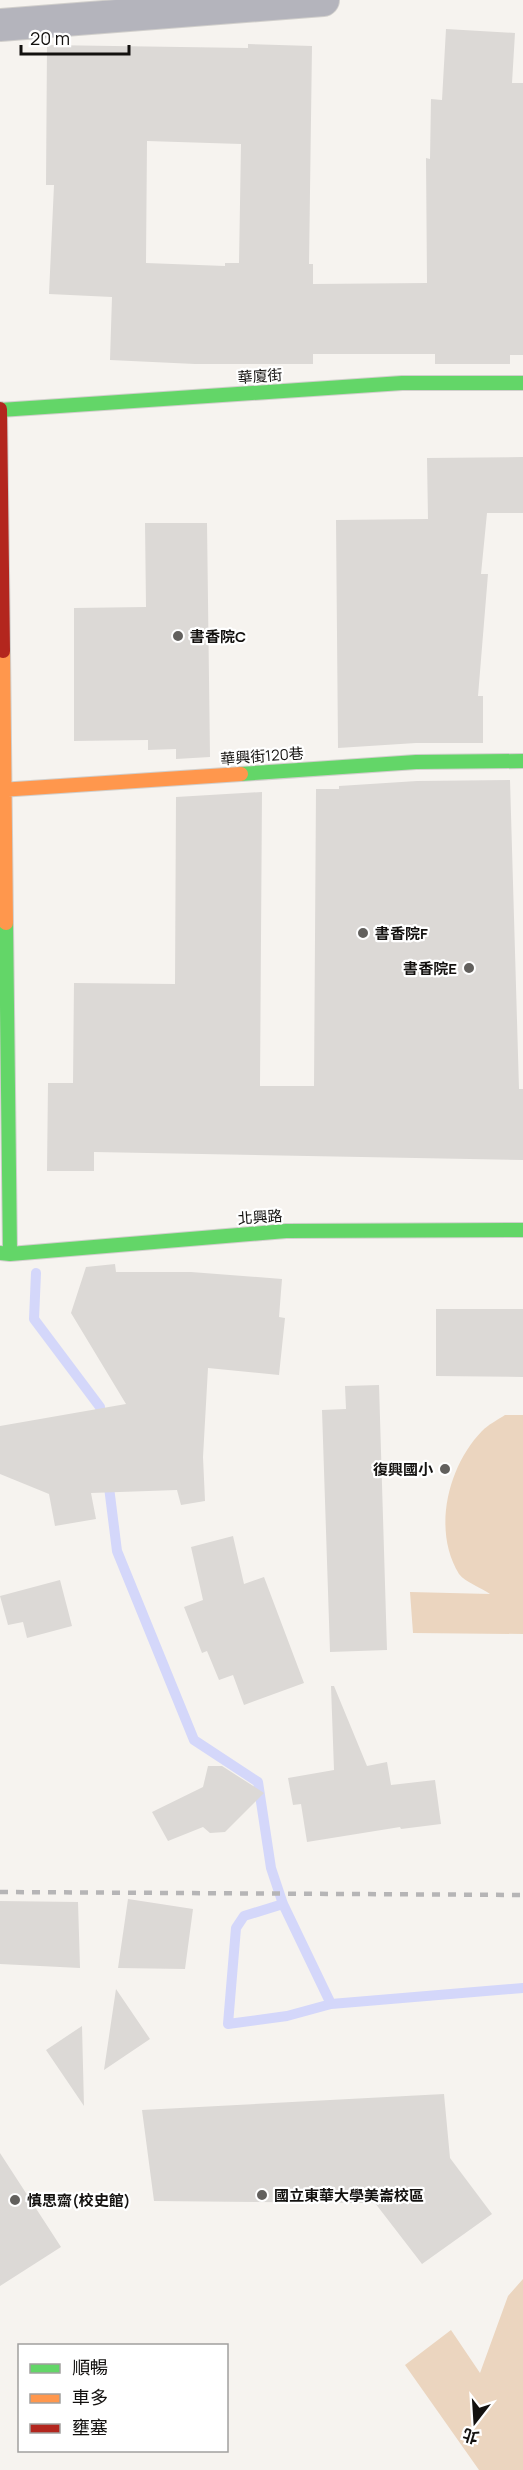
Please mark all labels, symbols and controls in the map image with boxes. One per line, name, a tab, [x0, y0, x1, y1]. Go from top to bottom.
scale bar	[21, 18, 129, 56]
text: 20 m	[30, 26, 70, 50]
street label: 華廈街	[237, 364, 283, 388]
place label: 書香院C	[190, 626, 246, 647]
marker: 書香院C	[171, 629, 185, 643]
street label: 華興街120巷	[220, 743, 304, 769]
place label: 書香院F	[375, 923, 428, 944]
marker: 書香院F	[356, 926, 370, 940]
place label: 書香院E	[403, 958, 457, 979]
marker: 書香院E	[462, 961, 476, 975]
street label: 北興路	[237, 1205, 283, 1229]
place label: 復興國小	[373, 1459, 434, 1480]
marker: 復興國小	[438, 1462, 452, 1476]
place label: 國立東華大學美崙校區	[274, 2185, 424, 2206]
marker: 國立東華大學美崙校區	[255, 2188, 269, 2202]
place label: 慎思齋(校史館)	[27, 2190, 131, 2211]
marker: 慎思齋(校史館)	[8, 2193, 22, 2207]
legend	[18, 2344, 228, 2452]
text: 順暢	[72, 2355, 108, 2379]
text: 車多	[72, 2385, 108, 2409]
north arrow	[445, 2392, 505, 2452]
text: 壅塞	[72, 2415, 108, 2439]
text: 北	[460, 2423, 481, 2449]

